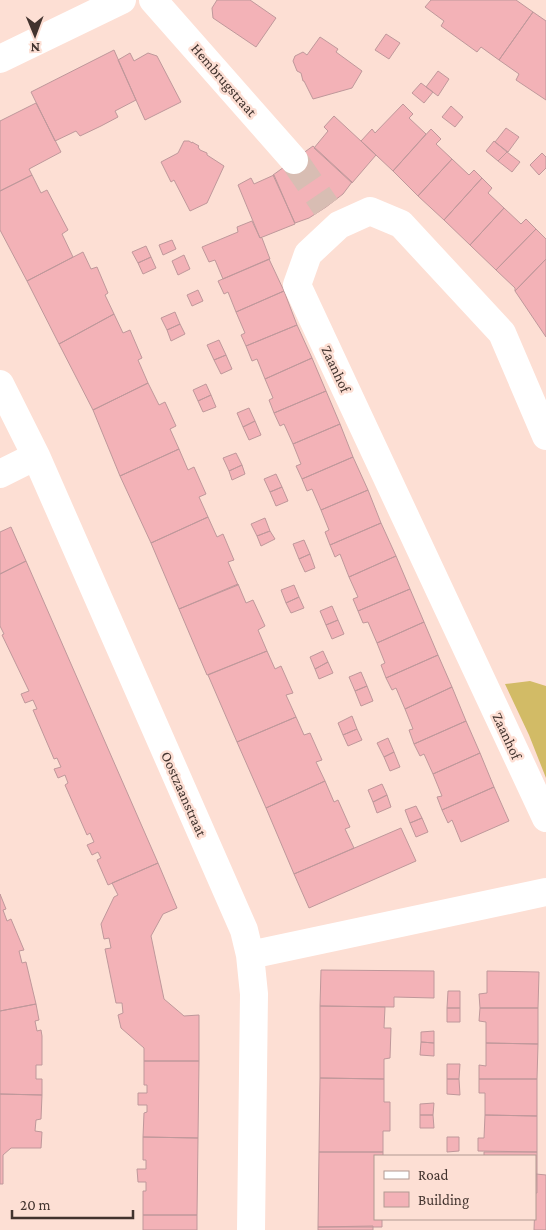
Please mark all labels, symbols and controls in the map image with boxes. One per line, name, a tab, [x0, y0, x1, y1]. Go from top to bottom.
north arrow	[10, 10, 60, 60]
text: N	[30, 40, 40, 56]
street label: Hembrugstraat	[187, 40, 261, 121]
street label: Zaanhof	[318, 343, 354, 396]
street label: Zaanhof	[489, 710, 525, 763]
street label: Oostzaanstraat	[158, 749, 210, 840]
legend	[374, 1155, 536, 1220]
text: Road	[418, 1167, 449, 1183]
scale bar	[12, 1188, 134, 1220]
text: Building	[418, 1192, 469, 1209]
text: 20 m	[20, 1197, 51, 1213]

